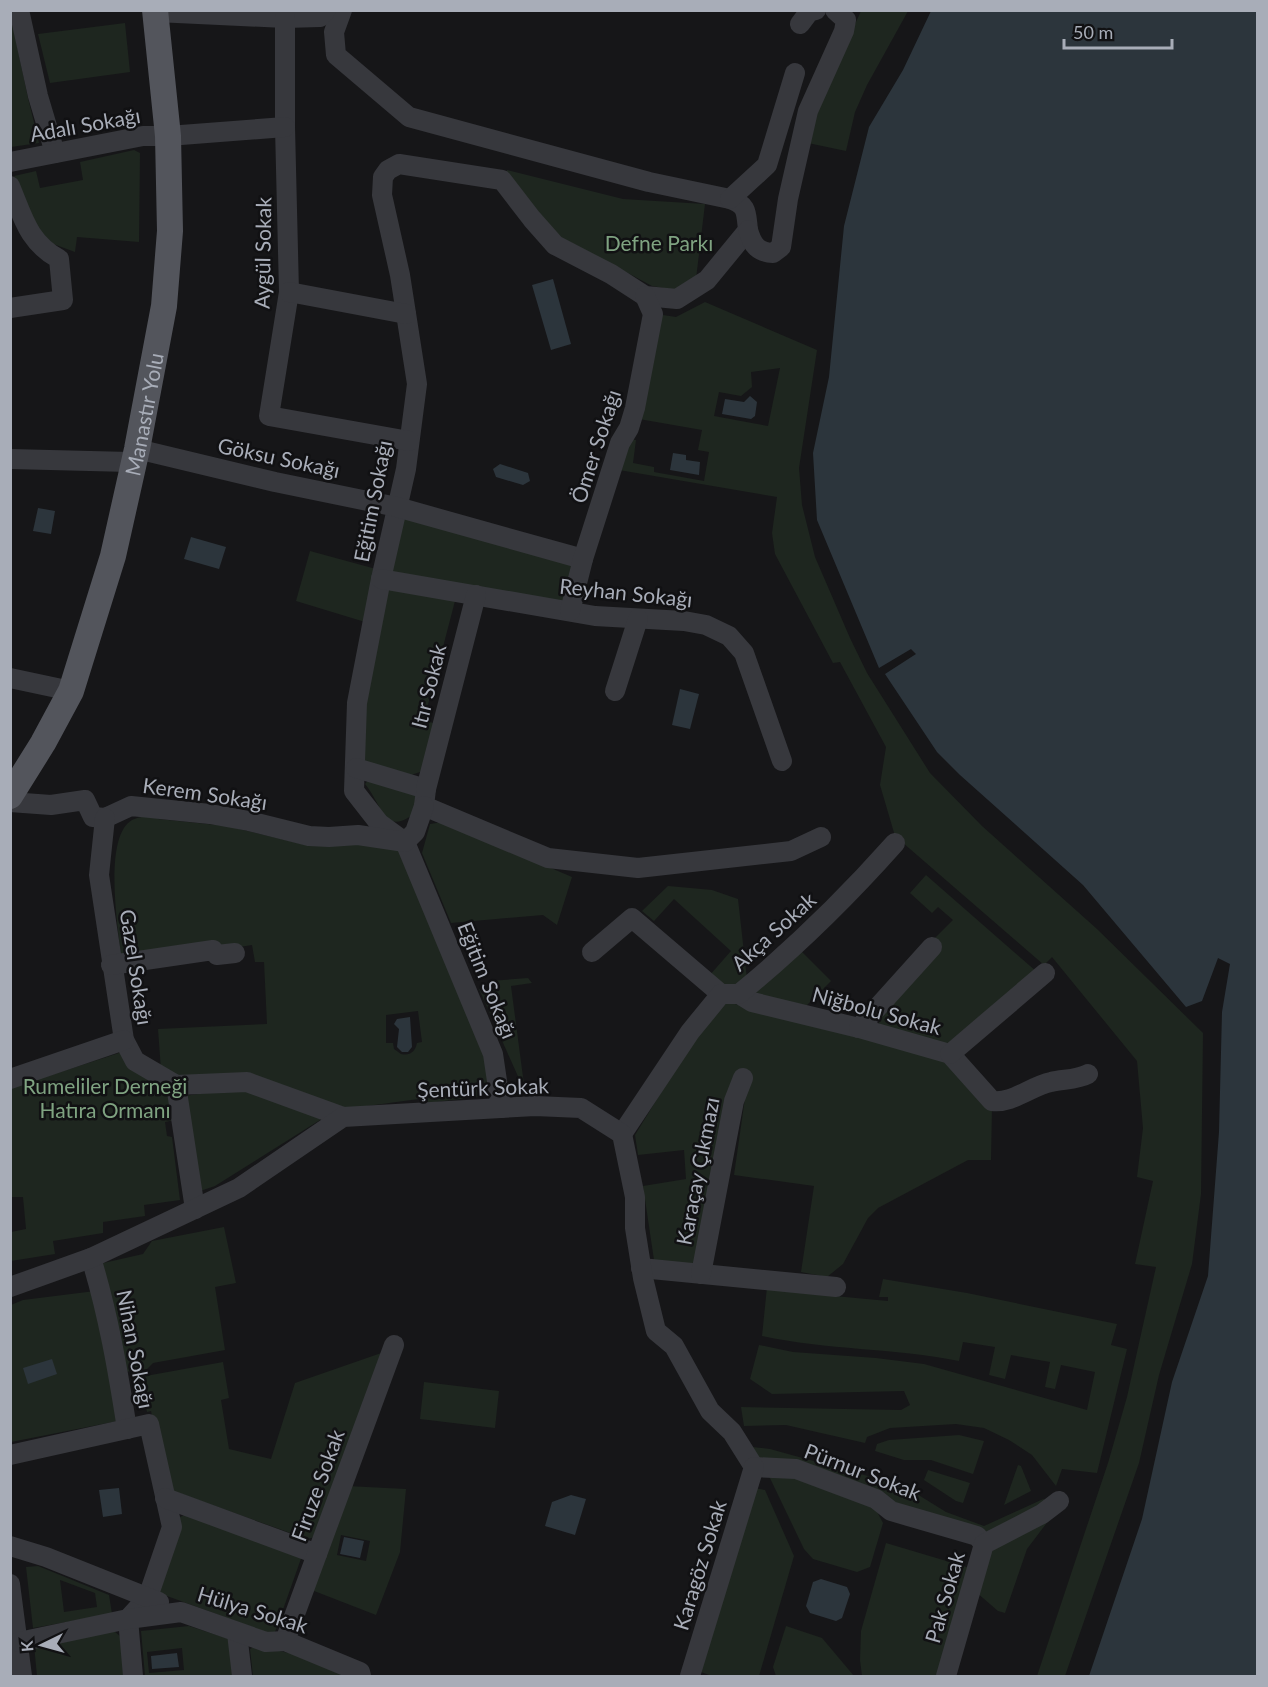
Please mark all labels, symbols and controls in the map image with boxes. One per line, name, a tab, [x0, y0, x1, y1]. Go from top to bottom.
scale bar	[1064, 12, 1172, 50]
text: 50 m	[1073, 21, 1113, 43]
street label: Adalı Sokağı	[28, 102, 142, 146]
street label: Aygül Sokak	[249, 197, 275, 309]
park label: Defne Parkı	[605, 230, 713, 255]
street label: Manastır Yolu	[119, 350, 167, 478]
street label: Ömer Sokağı	[565, 386, 625, 506]
street label: Göksu Sokağı	[216, 432, 342, 482]
street label: Eğitim Sokağı	[348, 438, 396, 564]
street label: Reyhan Sokağı	[558, 573, 694, 611]
street label: Itır Sokak	[405, 641, 451, 731]
street label: Kerem Sokağı	[141, 772, 269, 814]
street label: Akça Sokak	[726, 886, 821, 975]
street label: Gazel Sokağı	[116, 907, 158, 1027]
street label: Eğitim Sokağı	[453, 918, 523, 1042]
street label: Niğbolu Sokak	[810, 981, 945, 1039]
street label: Şentürk Sokak	[417, 1072, 550, 1102]
park label: Rumeliler Derneği Hatıra Ormanı	[23, 1073, 187, 1122]
street label: Karaçay Çıkmazı	[670, 1095, 724, 1247]
street label: Nihan Sokağı	[112, 1287, 160, 1411]
street label: Firuze Sokak	[285, 1425, 349, 1544]
street label: Pürnur Sokak	[801, 1437, 925, 1505]
street label: Karagöz Sokak	[667, 1497, 731, 1633]
street label: Pak Sokak	[919, 1548, 969, 1646]
street label: Hülya Sokak	[195, 1580, 311, 1638]
north arrow	[12, 1615, 72, 1675]
text: K	[17, 1639, 37, 1653]

